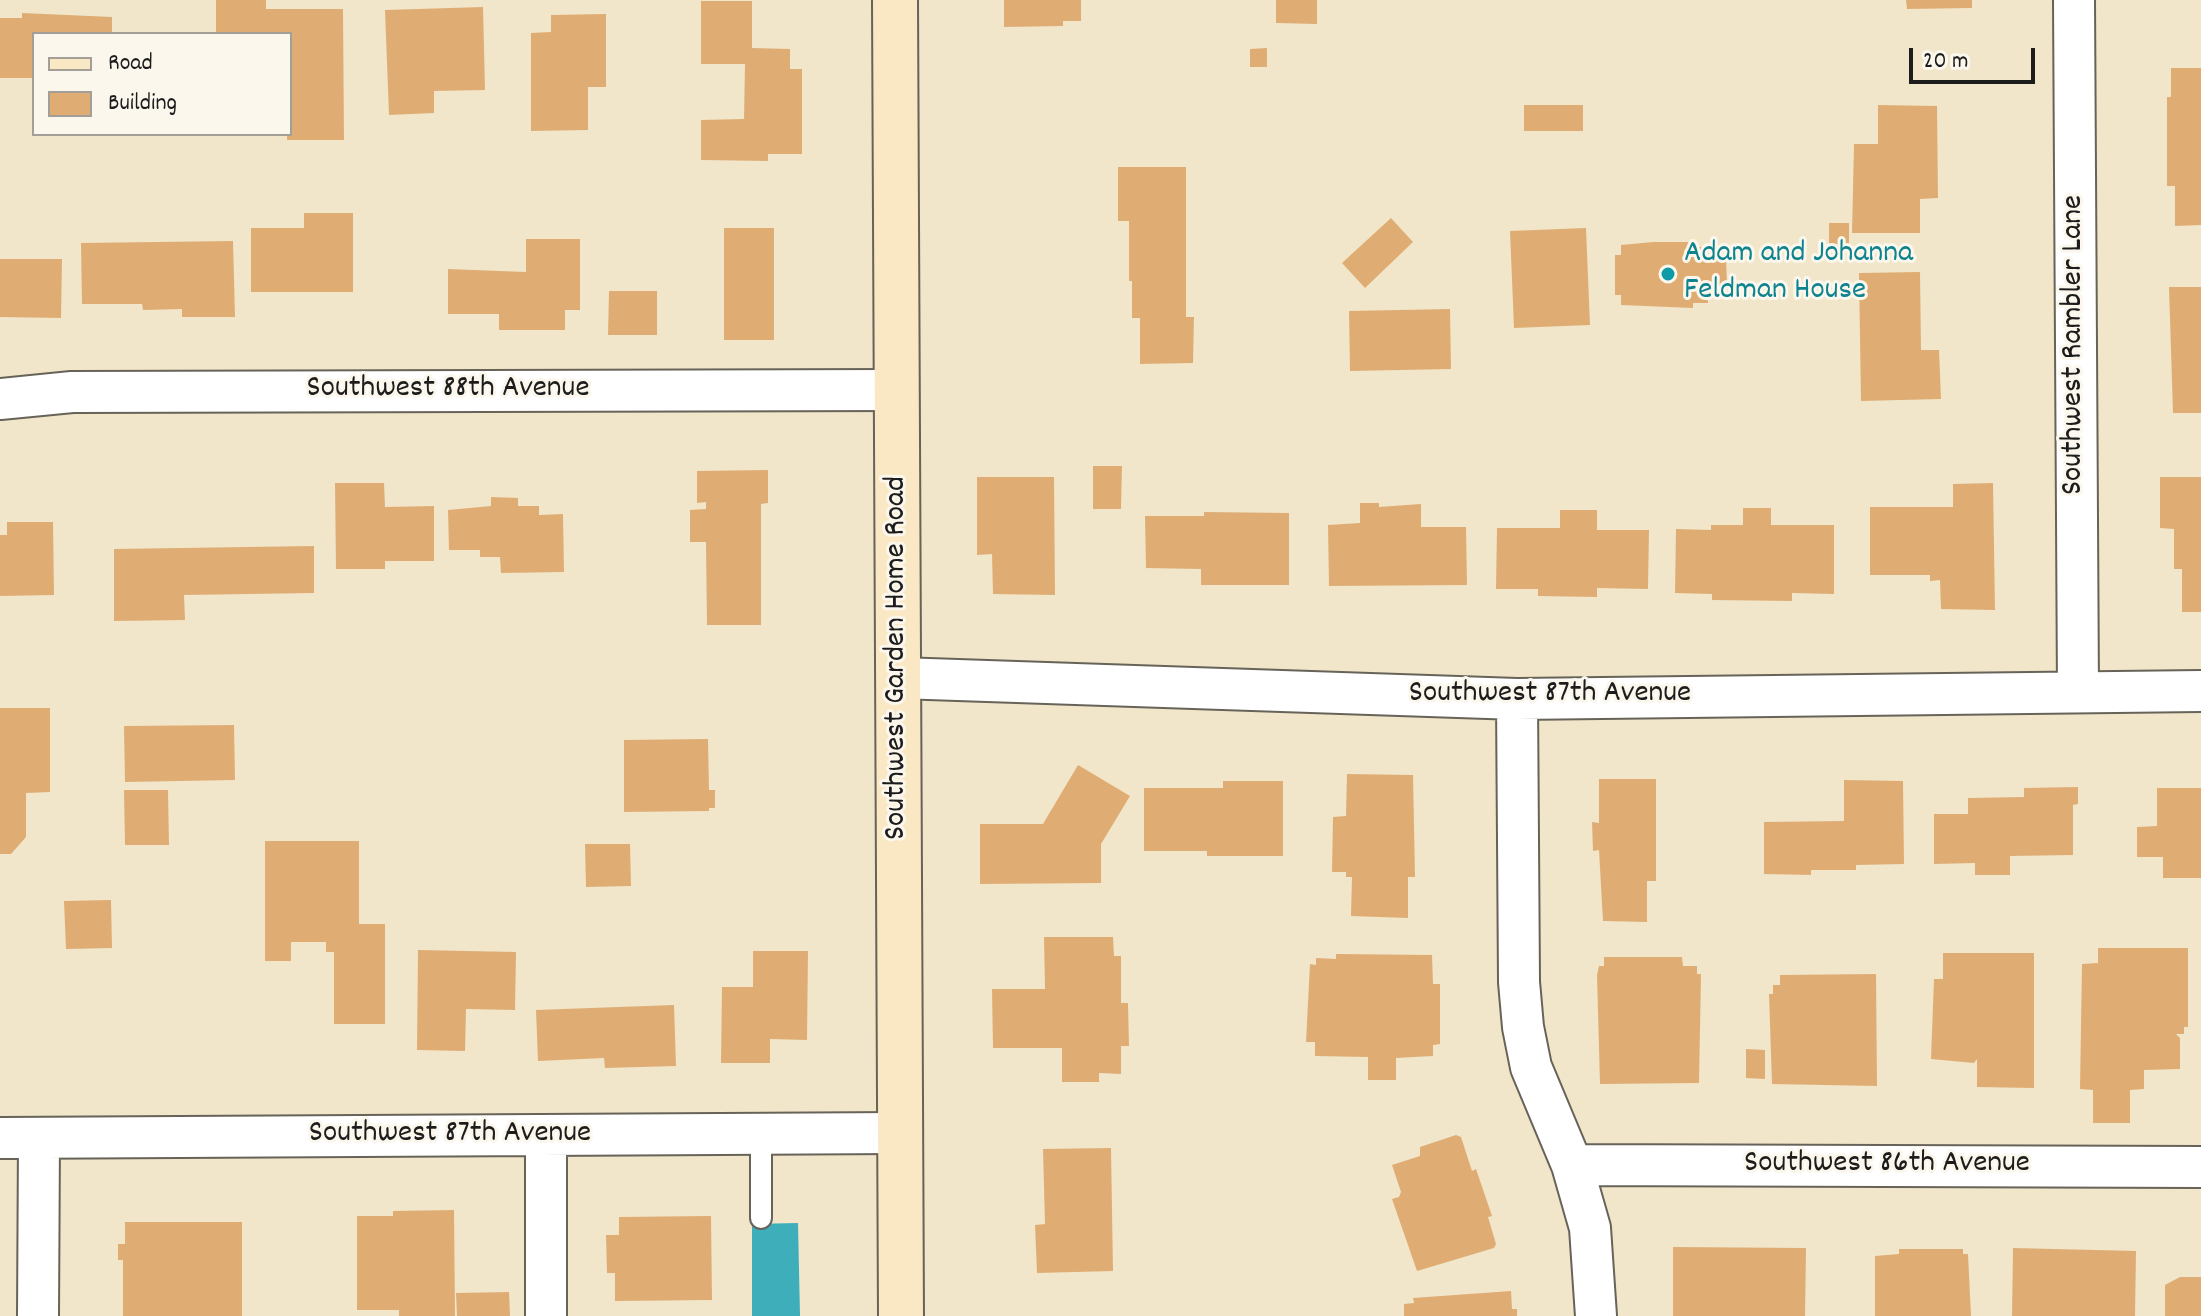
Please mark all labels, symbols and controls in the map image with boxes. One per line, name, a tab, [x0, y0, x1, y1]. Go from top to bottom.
legend	[32, 32, 292, 136]
scale bar	[1913, 32, 2039, 82]
text: 20 m	[1923, 45, 1969, 79]
text: Road	[108, 47, 153, 81]
text: Building	[108, 87, 177, 121]
street label: Southwest Rambler Lane	[2057, 195, 2095, 495]
place label: Adam and Johanna Feldman House	[1684, 237, 1913, 312]
marker: Adam and Johanna Feldman House	[1659, 265, 1677, 283]
street label: Southwest 88th Avenue	[307, 372, 589, 410]
street label: Southwest Garden Home Road	[880, 476, 918, 840]
street label: Southwest 87th Avenue	[1409, 677, 1691, 715]
street label: Southwest 87th Avenue	[309, 1117, 591, 1155]
street label: Southwest 86th Avenue	[1744, 1147, 2030, 1185]

